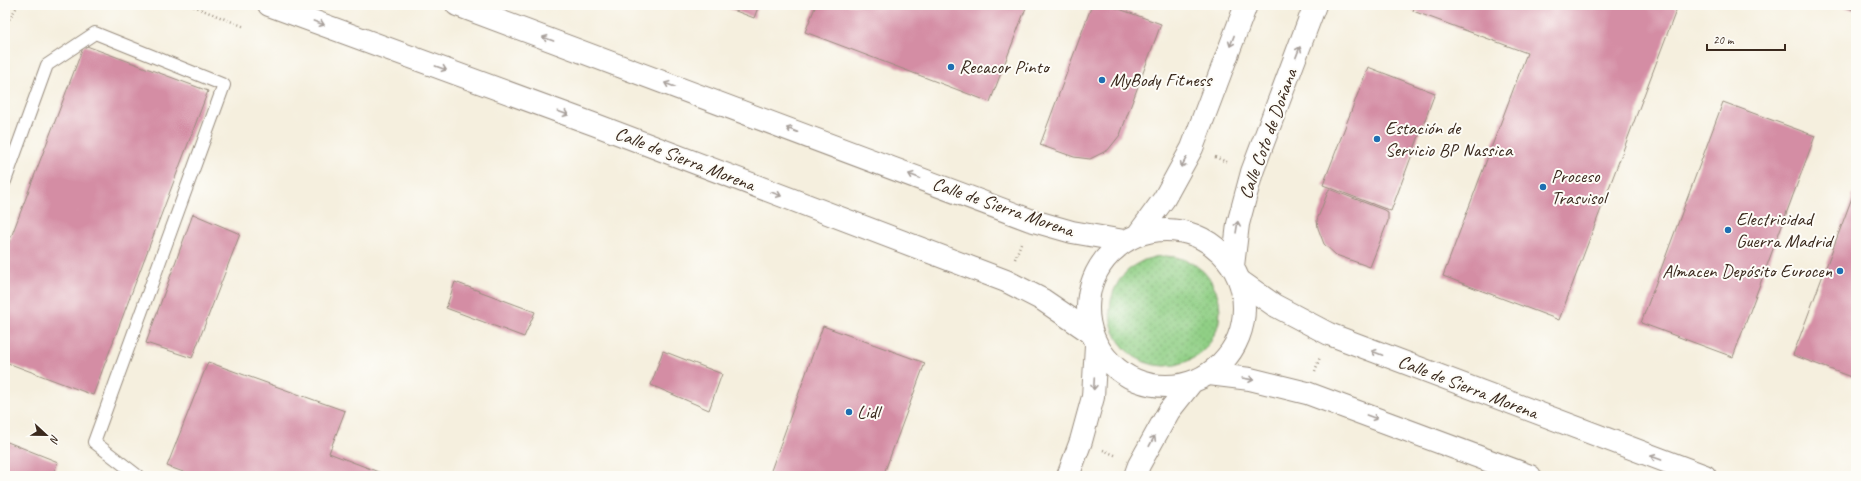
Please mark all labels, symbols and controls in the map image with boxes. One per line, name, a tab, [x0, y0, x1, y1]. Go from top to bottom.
one-way arrow	[313, 20, 325, 28]
scale bar	[1707, 26, 1785, 52]
text: 20 m	[1713, 32, 1735, 48]
one-way arrow	[543, 35, 555, 43]
one-way arrow	[1228, 35, 1236, 47]
one-way arrow	[1294, 46, 1302, 58]
place label: Recacor Pinto	[959, 55, 1051, 79]
marker: Recacor Pinto	[946, 62, 956, 72]
street label: Calle Coto de Doñana	[1233, 64, 1303, 202]
one-way arrow	[435, 65, 447, 73]
place label: MyBody Fitness	[1110, 68, 1214, 92]
marker: MyBody Fitness	[1097, 75, 1107, 85]
one-way arrow	[665, 80, 677, 88]
one-way arrow	[557, 110, 569, 118]
place label: Estación de Servicio BP Nassica	[1385, 116, 1514, 162]
street label: Calle de Sierra Morena	[612, 121, 760, 197]
one-way arrow	[786, 126, 798, 134]
marker: Estación de Servicio BP Nassica	[1372, 134, 1382, 144]
one-way arrow	[1180, 156, 1188, 168]
place label: Proceso Trasvisol	[1551, 164, 1610, 210]
one-way arrow	[908, 172, 920, 180]
street label: Calle de Sierra Morena	[929, 172, 1079, 243]
marker: Proceso Trasvisol	[1538, 182, 1548, 192]
one-way arrow	[770, 190, 782, 198]
place label: Electricidad Guerra Madrid	[1736, 207, 1835, 253]
one-way arrow	[1234, 221, 1242, 234]
marker: Electricidad Guerra Madrid	[1723, 225, 1733, 235]
place label: Almacen Depósito Eurocen	[1662, 259, 1832, 283]
marker: Almacen Depósito Eurocen	[1835, 266, 1845, 276]
one-way arrow	[1371, 348, 1383, 356]
street label: Calle de Sierra Morena	[1395, 349, 1543, 425]
one-way arrow	[1241, 375, 1254, 383]
one-way arrow	[1090, 377, 1097, 390]
place label: Lidl	[857, 400, 883, 424]
marker: Lidl	[844, 407, 854, 417]
one-way arrow	[1366, 414, 1379, 421]
north arrow	[26, 415, 66, 455]
text: N	[47, 433, 63, 447]
one-way arrow	[1149, 435, 1157, 447]
one-way arrow	[1650, 453, 1662, 461]

